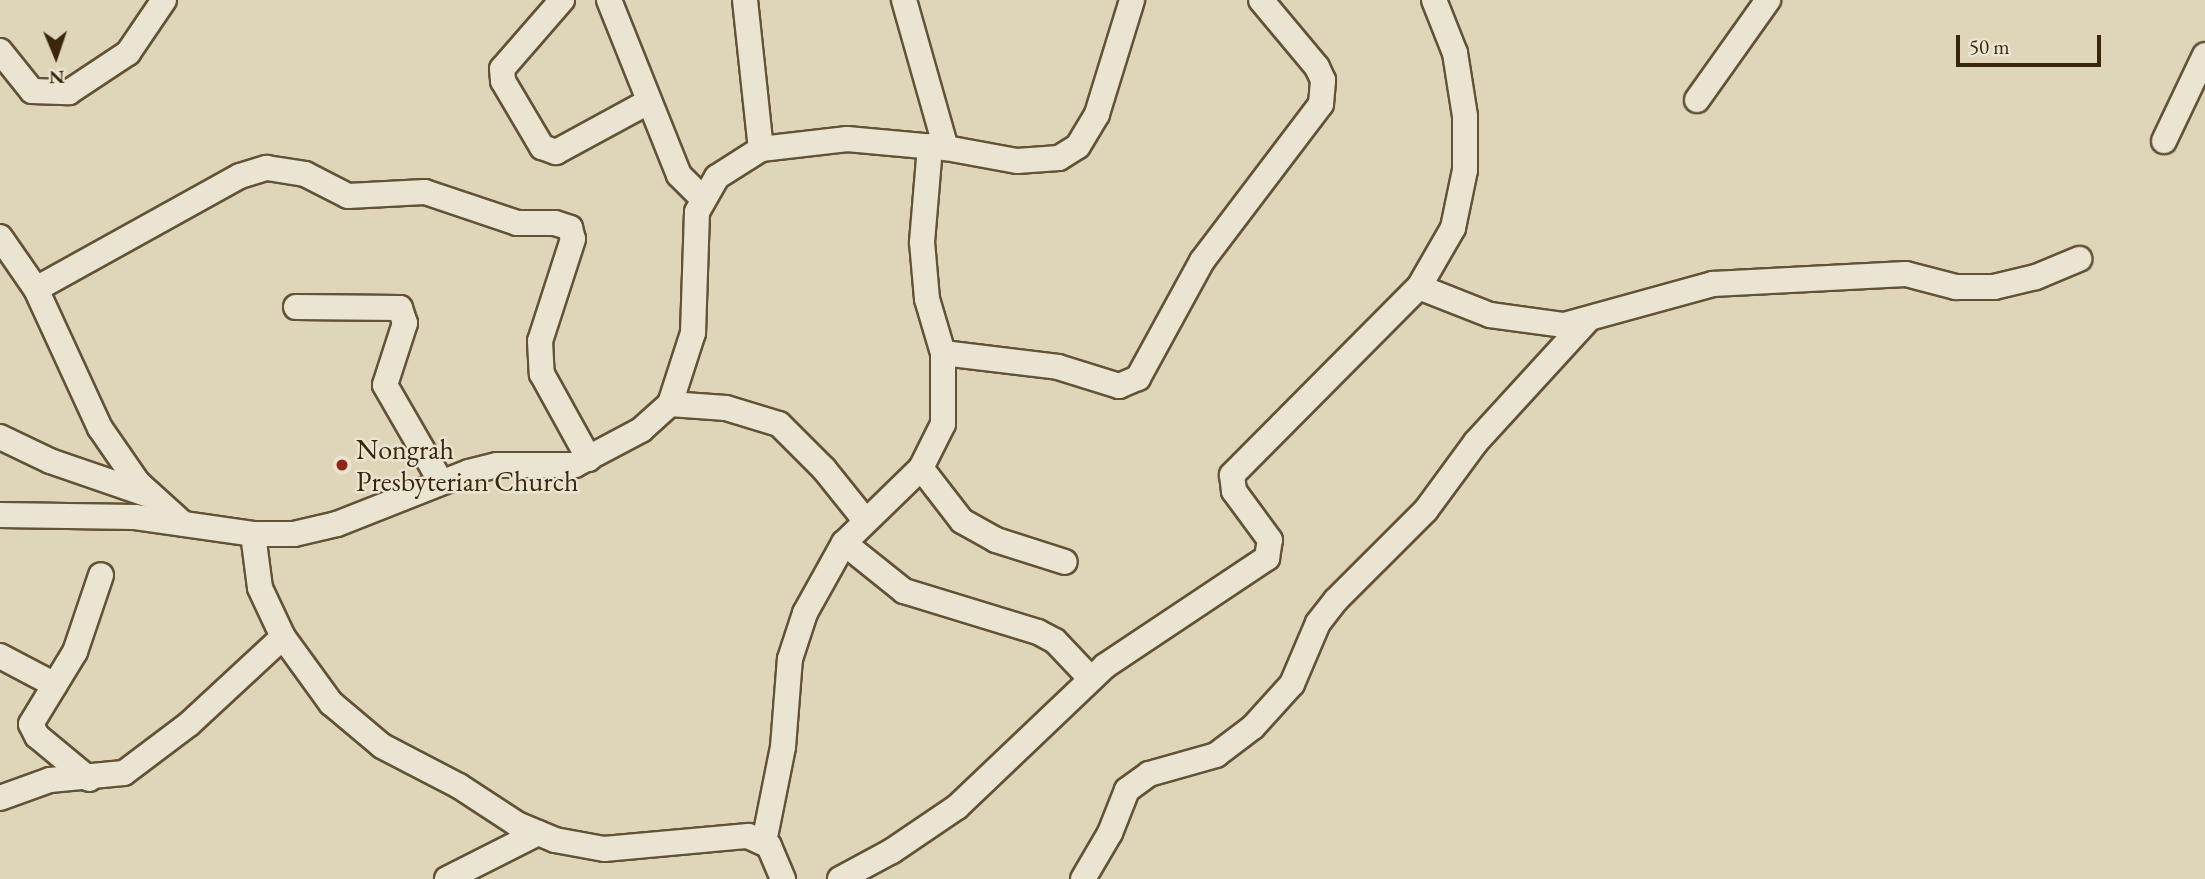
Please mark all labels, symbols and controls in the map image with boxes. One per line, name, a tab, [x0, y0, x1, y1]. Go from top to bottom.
north arrow	[21, 21, 91, 91]
scale bar	[1960, 21, 2105, 65]
text: 50 m	[1969, 33, 2010, 60]
text: N	[49, 65, 65, 90]
place label: Nongrah Presbyterian Church	[356, 432, 578, 498]
marker: Nongrah Presbyterian Church	[334, 457, 350, 473]

